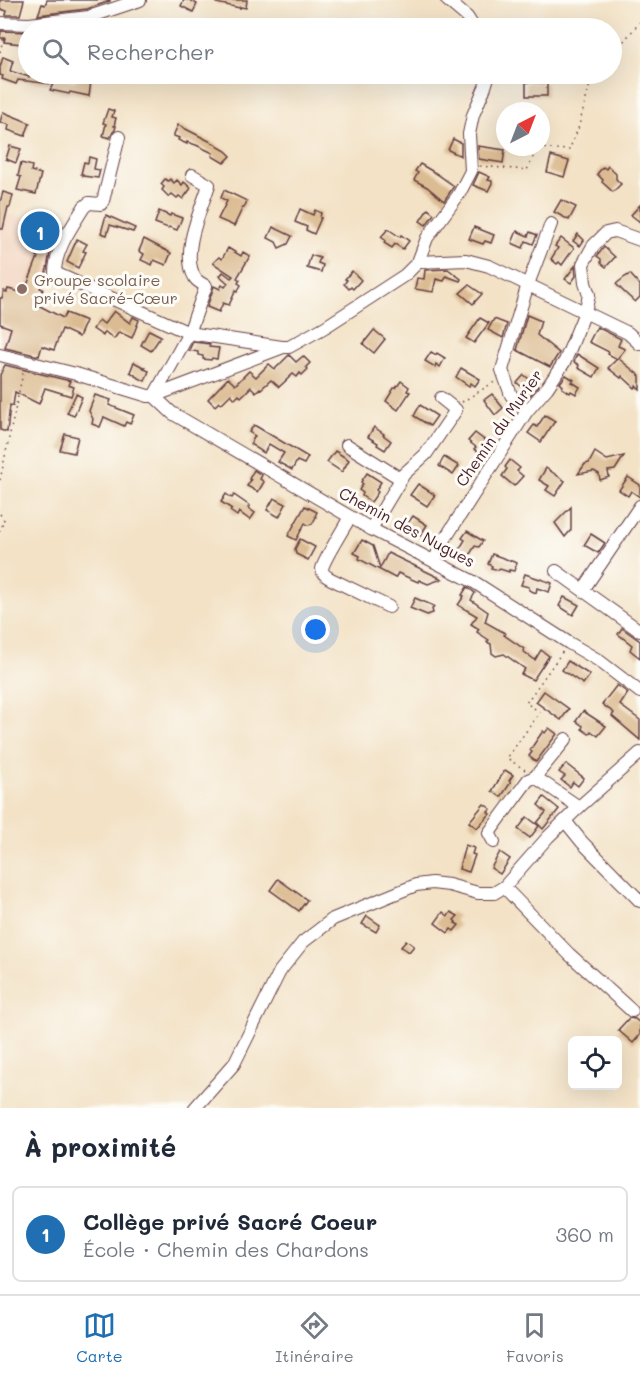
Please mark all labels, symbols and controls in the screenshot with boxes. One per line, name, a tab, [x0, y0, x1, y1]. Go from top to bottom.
search box	[18, 18, 622, 84]
icon: search	[39, 35, 72, 68]
text: Rechercher	[87, 37, 215, 66]
north arrow	[496, 102, 550, 156]
pin: 1	[20, 208, 60, 254]
place label: Groupe scolaire privé Sacré-Cœur	[34, 269, 178, 308]
marker: Groupe scolaire privé Sacré-Cœur	[15, 282, 29, 296]
street label: Chemin du Murier	[450, 365, 547, 490]
street label: Chemin des Nugues	[336, 482, 479, 571]
your location	[301, 615, 330, 644]
map controls	[568, 1036, 622, 1090]
button: locate	[568, 1036, 622, 1090]
text: À proximité	[24, 1130, 176, 1164]
text: Collège privé Sacré Coeur	[83, 1207, 377, 1236]
text: 1	[41, 1221, 50, 1247]
text: 360 m	[556, 1221, 614, 1247]
text: École · Chemin des Chardons	[83, 1236, 369, 1262]
tab: Carte	[76, 1309, 123, 1366]
tab: Itinéraire	[275, 1309, 354, 1366]
tab: Favoris	[506, 1309, 564, 1366]

